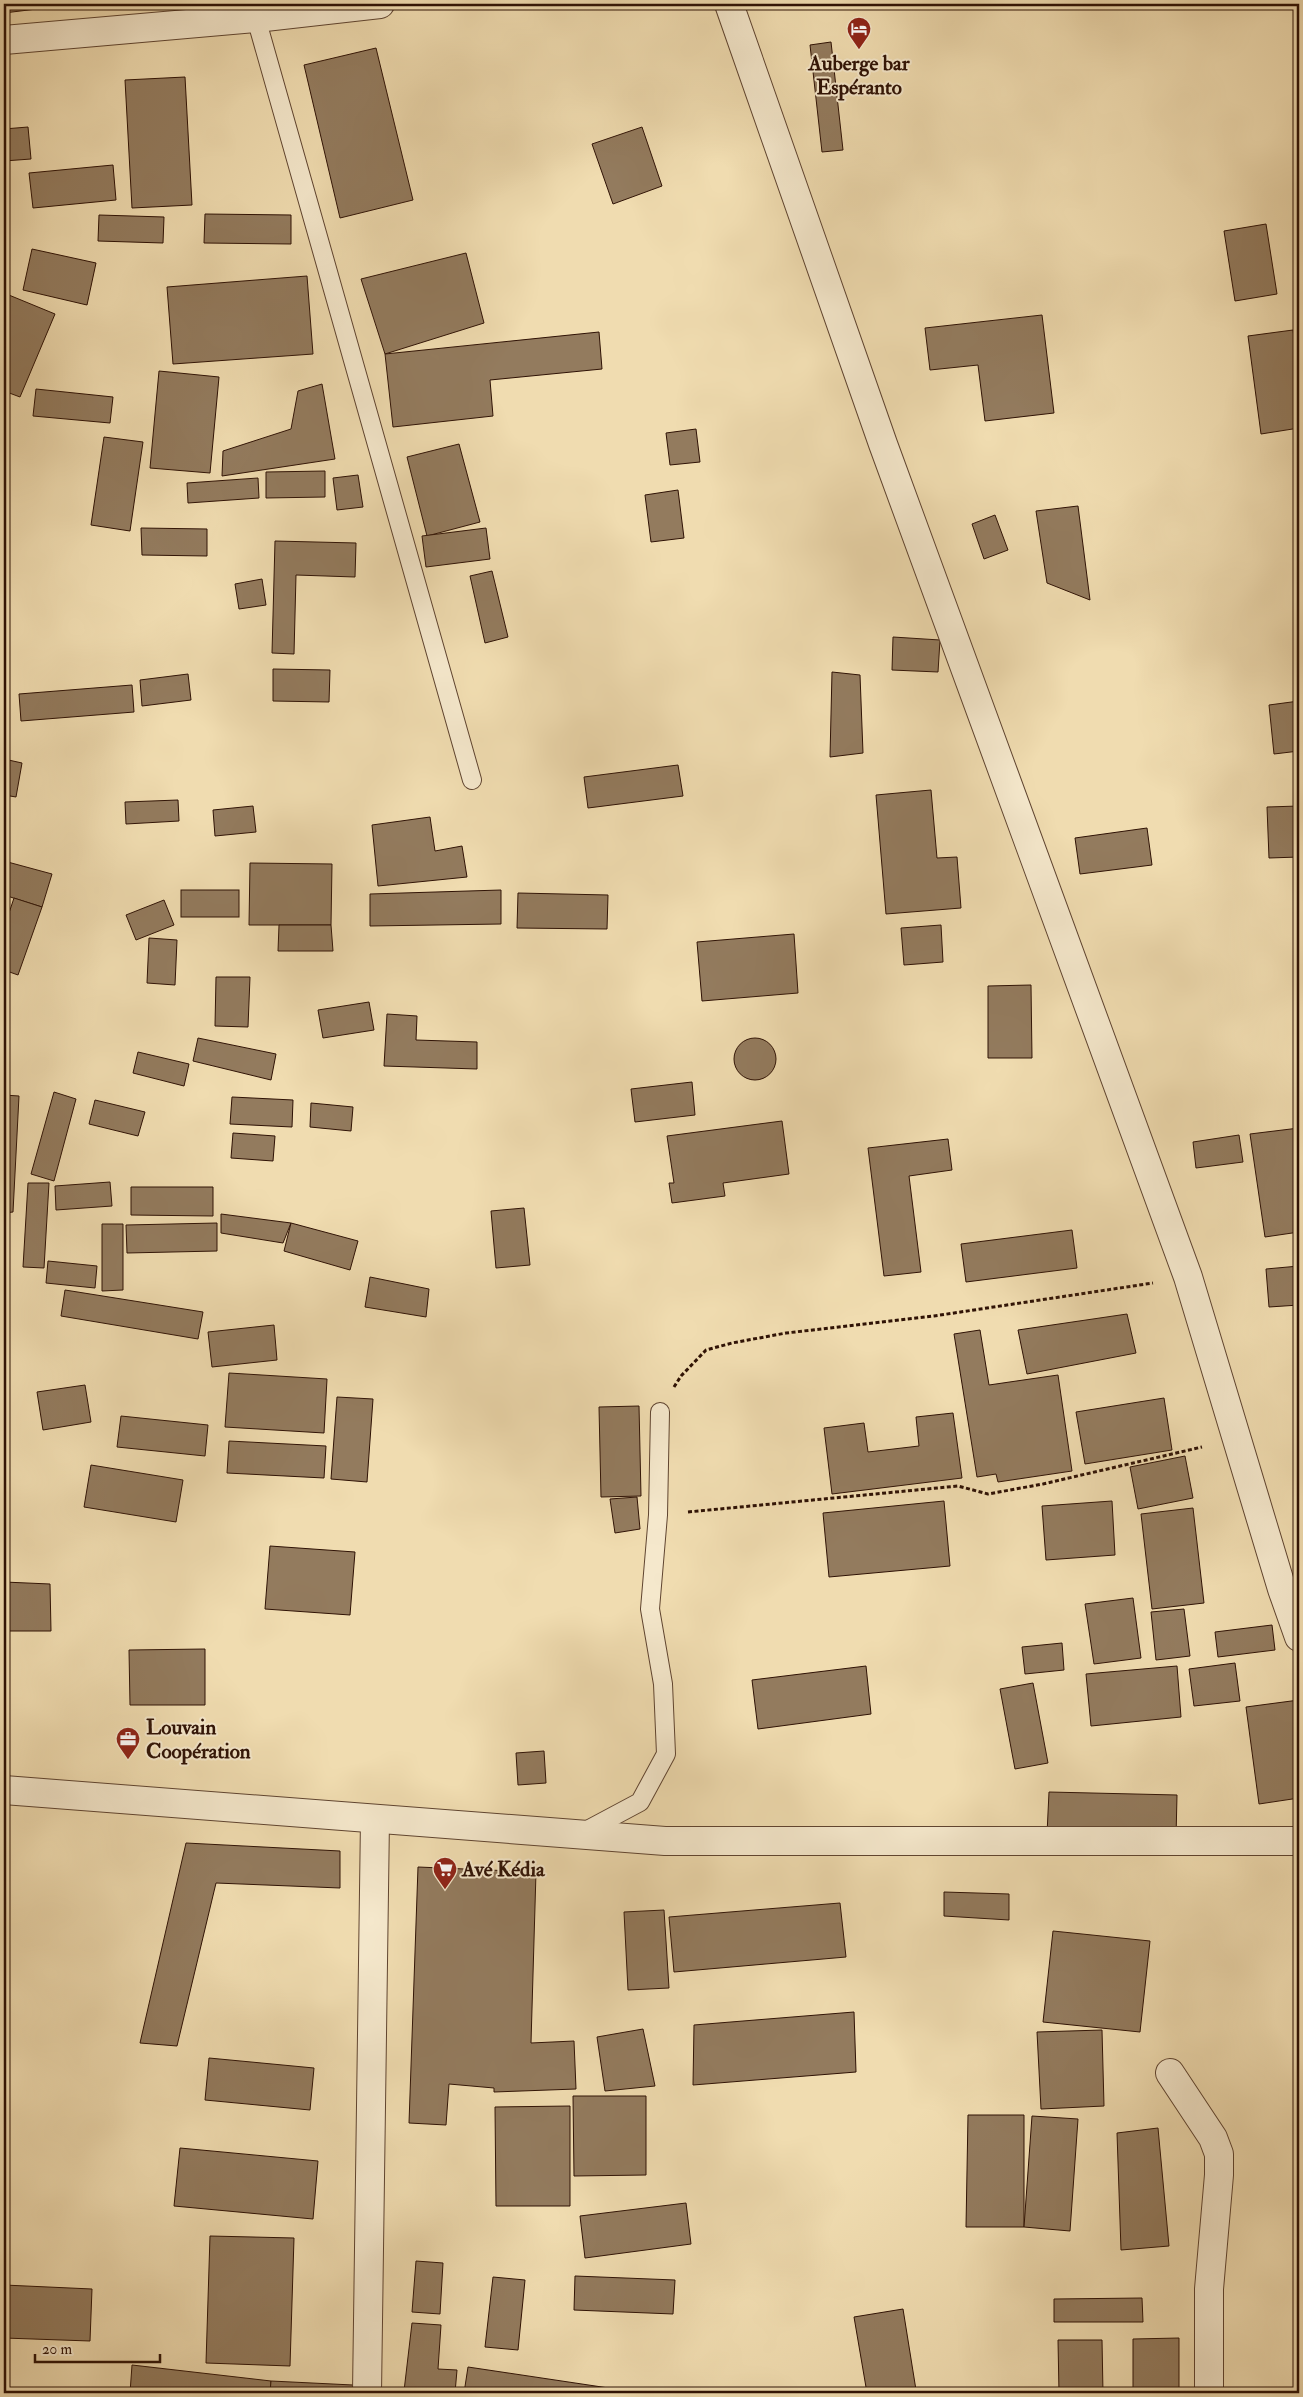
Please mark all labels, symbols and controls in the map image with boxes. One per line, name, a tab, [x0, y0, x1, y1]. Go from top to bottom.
hotel icon: Auberge bar Espéranto	[846, 16, 872, 50]
place label: Auberge bar Espéranto	[807, 50, 911, 101]
place label: Louvain Coopération	[146, 1714, 251, 1765]
office icon: Louvain Coopération	[115, 1726, 141, 1760]
supermarket icon: Avé Kédia	[432, 1856, 458, 1890]
place label: Avé Kédia	[461, 1856, 546, 1883]
scale bar	[35, 2332, 160, 2364]
text: 20 m	[42, 2340, 72, 2359]

